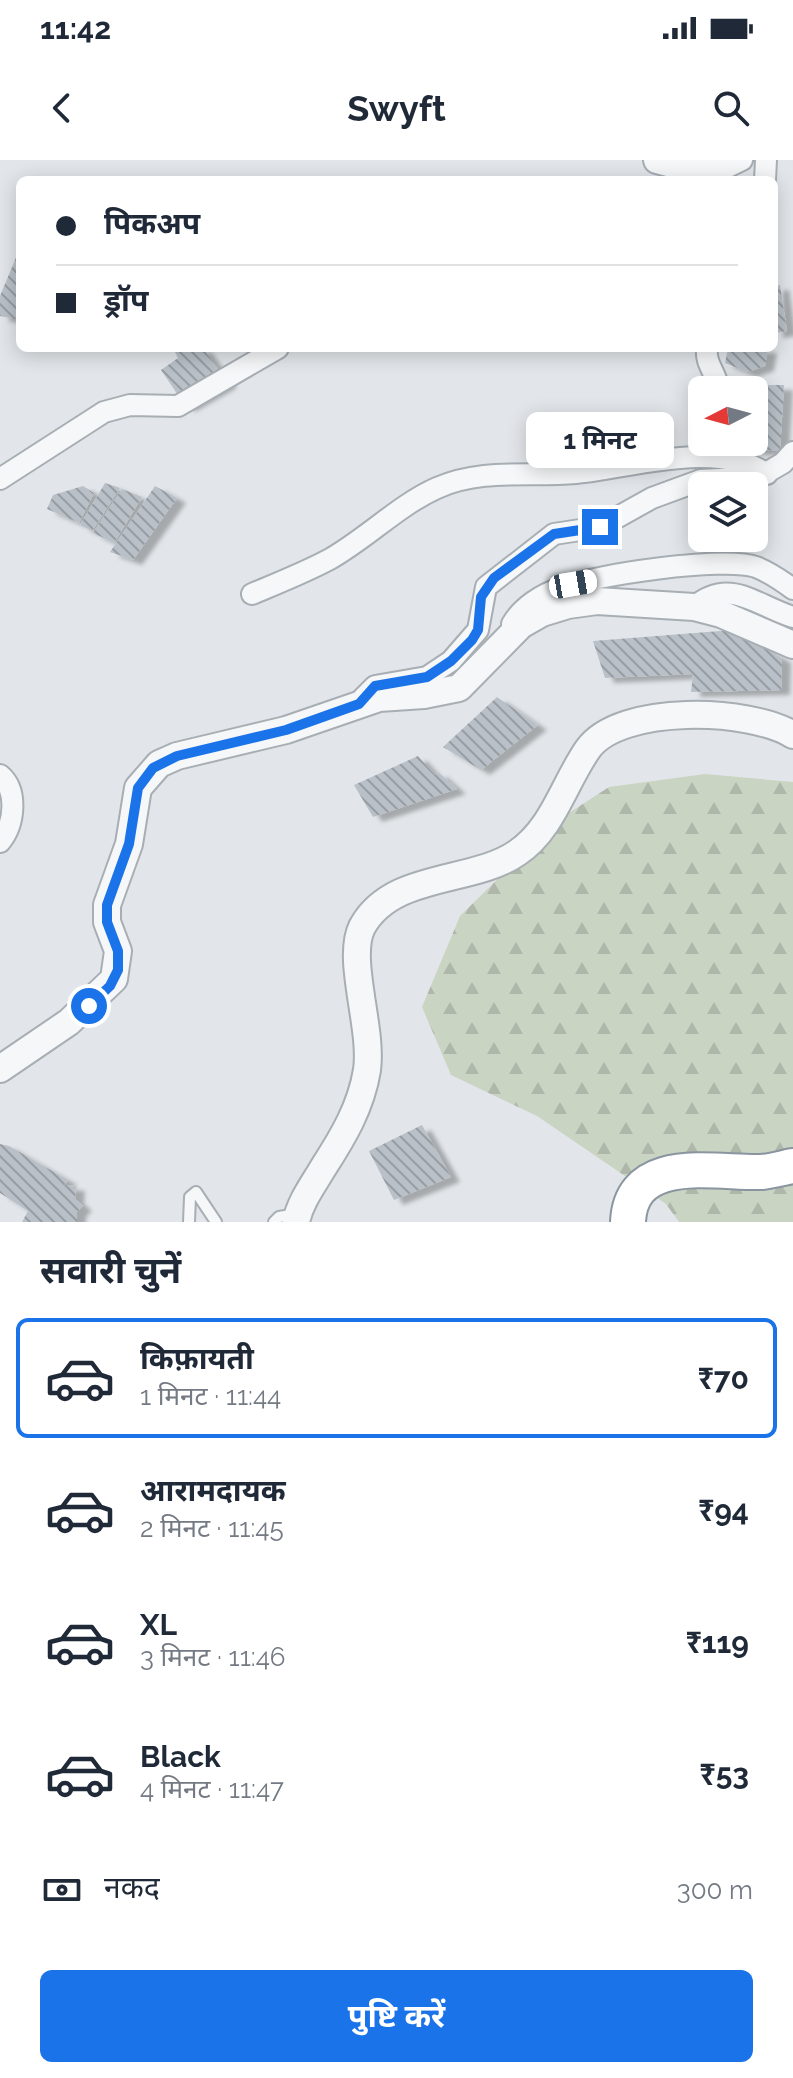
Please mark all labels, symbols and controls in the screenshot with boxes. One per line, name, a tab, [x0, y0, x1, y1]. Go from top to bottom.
text: 11:42	[40, 11, 111, 46]
icon: back	[40, 86, 84, 130]
icon: search	[709, 86, 753, 130]
text: Swyft	[347, 87, 446, 129]
text: पिकअप	[104, 206, 200, 241]
text: ड्रॉप	[104, 283, 148, 318]
north arrow	[688, 376, 768, 456]
map controls	[688, 376, 768, 552]
callout: 1 मिनट	[526, 411, 674, 467]
text: 1 मिनट	[563, 425, 637, 455]
button: layers	[688, 472, 768, 552]
route end	[582, 509, 618, 545]
car	[547, 568, 599, 600]
route start	[71, 988, 107, 1024]
text: सवारी चुनें	[40, 1249, 181, 1291]
text: किफ़ायती	[140, 1341, 254, 1376]
icon: car	[44, 1342, 116, 1414]
text: ₹70	[698, 1361, 749, 1396]
text: 1 मिनट · 11:44	[140, 1381, 281, 1411]
text: आरामदायक	[140, 1473, 286, 1508]
icon: car	[44, 1474, 116, 1546]
text: ₹94	[698, 1493, 749, 1528]
text: 2 मिनट · 11:45	[140, 1513, 284, 1543]
icon: car	[44, 1606, 116, 1678]
text: XL	[140, 1607, 177, 1642]
text: ₹119	[686, 1625, 749, 1660]
text: 3 मिनट · 11:46	[140, 1642, 286, 1672]
icon: car	[44, 1738, 116, 1810]
text: Black	[140, 1739, 221, 1774]
text: ₹53	[700, 1757, 749, 1792]
text: 4 मिनट · 11:47	[140, 1774, 284, 1804]
icon: cash	[40, 1868, 84, 1912]
text: नकद	[104, 1870, 160, 1905]
text: 300 m	[677, 1875, 753, 1905]
button: पुष्टि करें	[40, 1970, 753, 2062]

